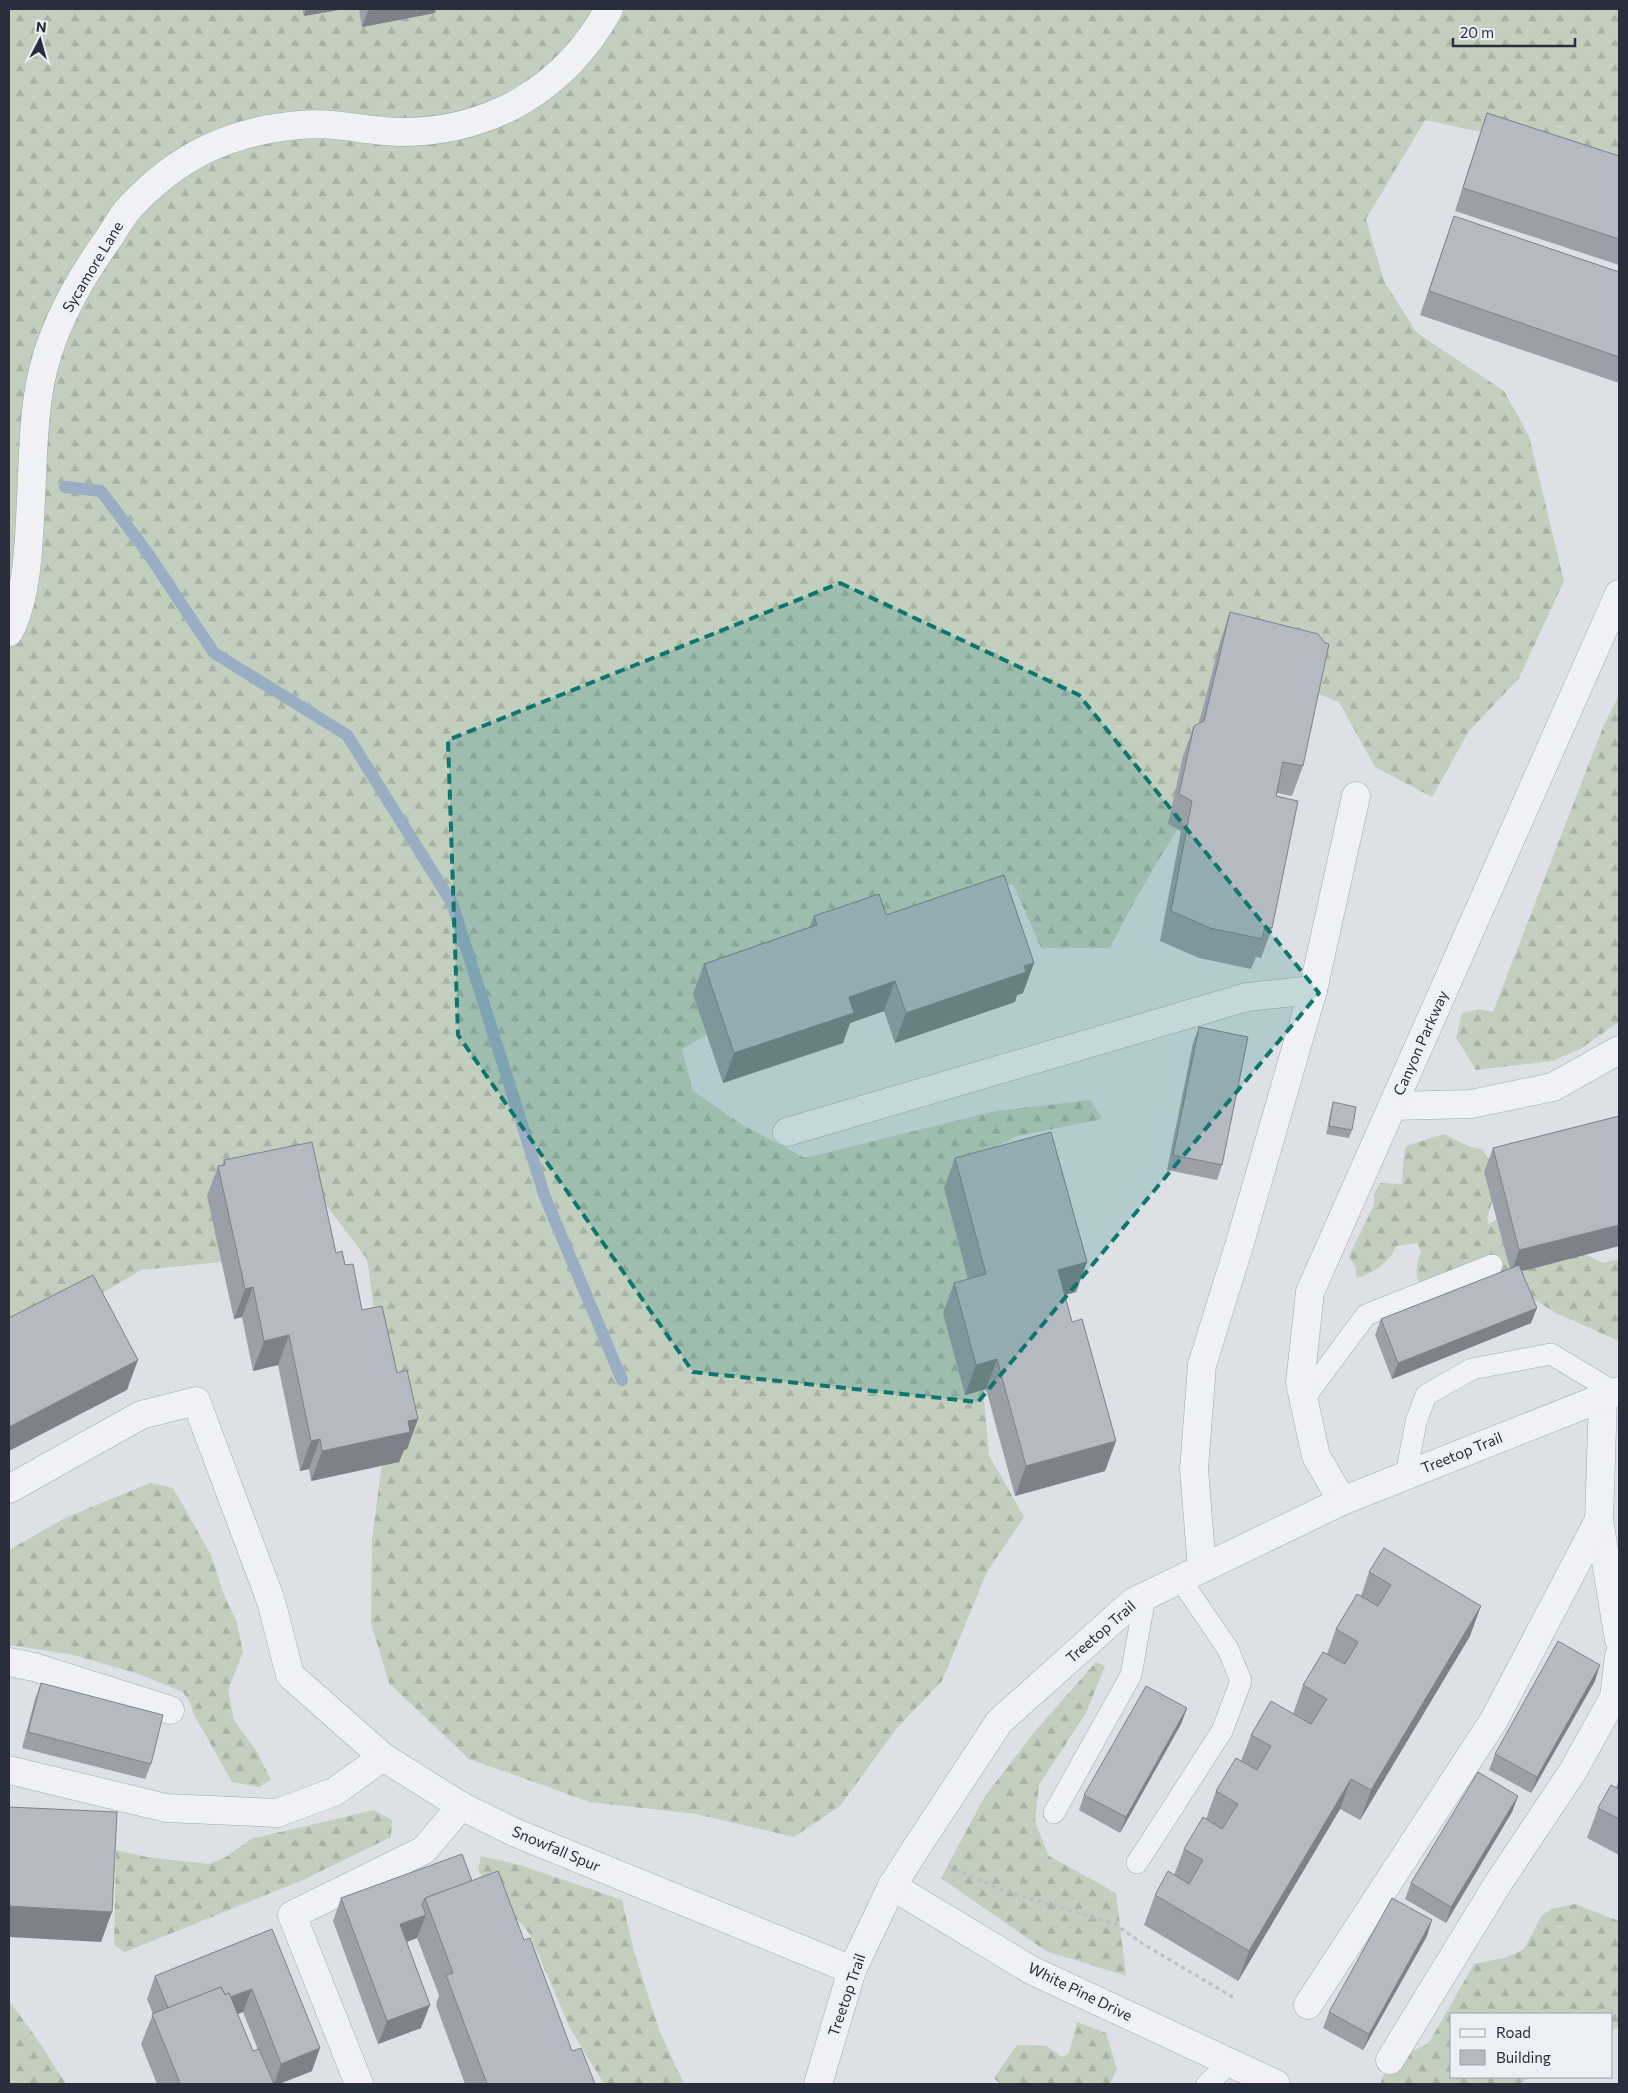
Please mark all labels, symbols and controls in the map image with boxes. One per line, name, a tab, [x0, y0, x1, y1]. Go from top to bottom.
north arrow	[15, 15, 65, 65]
scale bar	[1453, 15, 1576, 47]
text: N	[35, 18, 48, 36]
text: 20 m	[1460, 23, 1494, 41]
street label: Sycamore Lane	[58, 218, 126, 315]
street label: Canyon Parkway	[1389, 987, 1451, 1098]
street label: Treetop Trail	[1418, 1428, 1505, 1477]
street label: Treetop Trail	[1062, 1596, 1139, 1666]
street label: Snowfall Spur	[509, 1821, 603, 1875]
street label: Treetop Trail	[823, 1951, 869, 2038]
street label: White Pine Drive	[1026, 1958, 1135, 2024]
legend	[1450, 2013, 1613, 2078]
text: Road	[1496, 2023, 1531, 2041]
text: Building	[1496, 2048, 1551, 2066]

